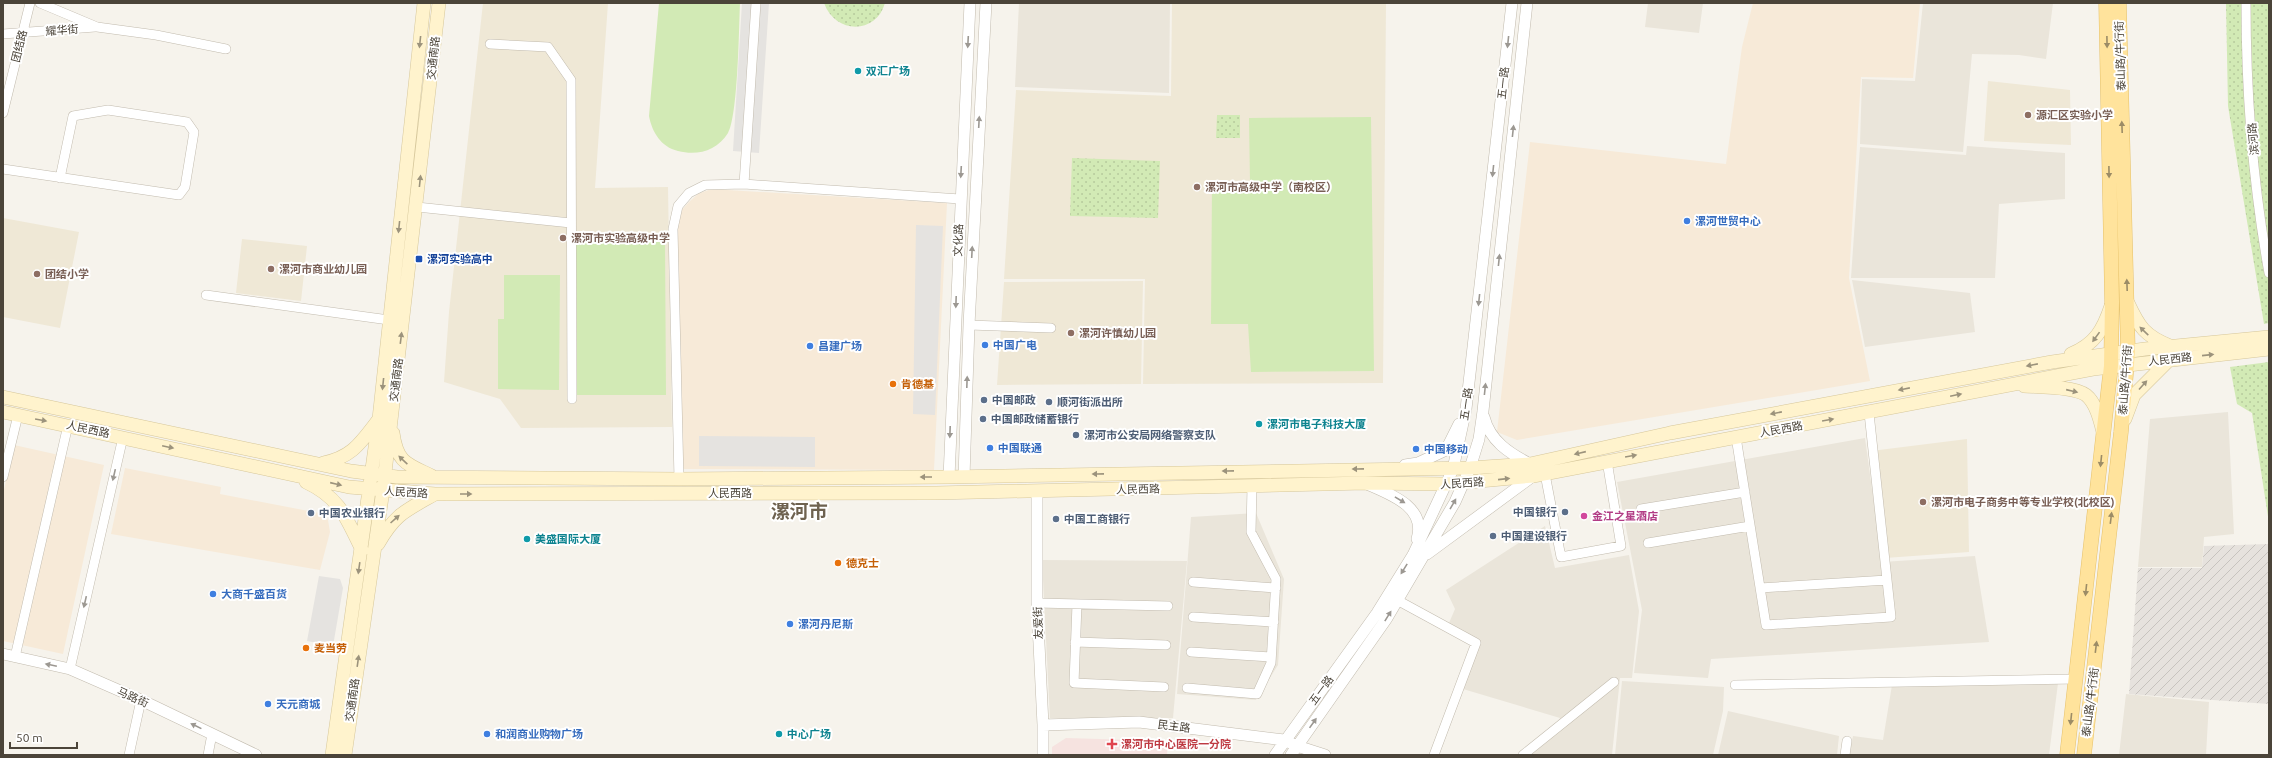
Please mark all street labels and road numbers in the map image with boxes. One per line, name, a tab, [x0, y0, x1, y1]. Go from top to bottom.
street label: 泰山路/牛行街	[2113, 21, 2127, 91]
street label: 耀华街	[45, 23, 79, 37]
street label: 团结路	[9, 29, 29, 63]
street label: 交通南路	[425, 35, 441, 81]
street label: 五一路	[1495, 66, 1511, 100]
street label: 滨河路	[2246, 122, 2260, 156]
street label: 文化路	[951, 223, 965, 257]
street label: 泰山路/牛行街	[2117, 345, 2133, 415]
street label: 人民西路	[2147, 351, 2193, 367]
street label: 交通南路	[387, 357, 405, 403]
street label: 五一路	[1458, 387, 1474, 421]
street label: 人民西路	[65, 419, 111, 439]
street label: 人民西路	[1758, 419, 1804, 439]
street label: 人民西路	[1440, 475, 1484, 491]
street label: 人民西路	[1116, 483, 1160, 495]
street label: 人民西路	[384, 484, 428, 500]
street label: 人民西路	[708, 487, 752, 499]
street label: 友爱街	[1031, 606, 1045, 640]
street label: 泰山路/牛行街	[2080, 666, 2100, 738]
street label: 五一路	[1306, 673, 1336, 707]
street label: 交通南路	[343, 677, 361, 723]
street label: 马路街	[115, 685, 151, 709]
street label: 民主路	[1157, 718, 1191, 734]

